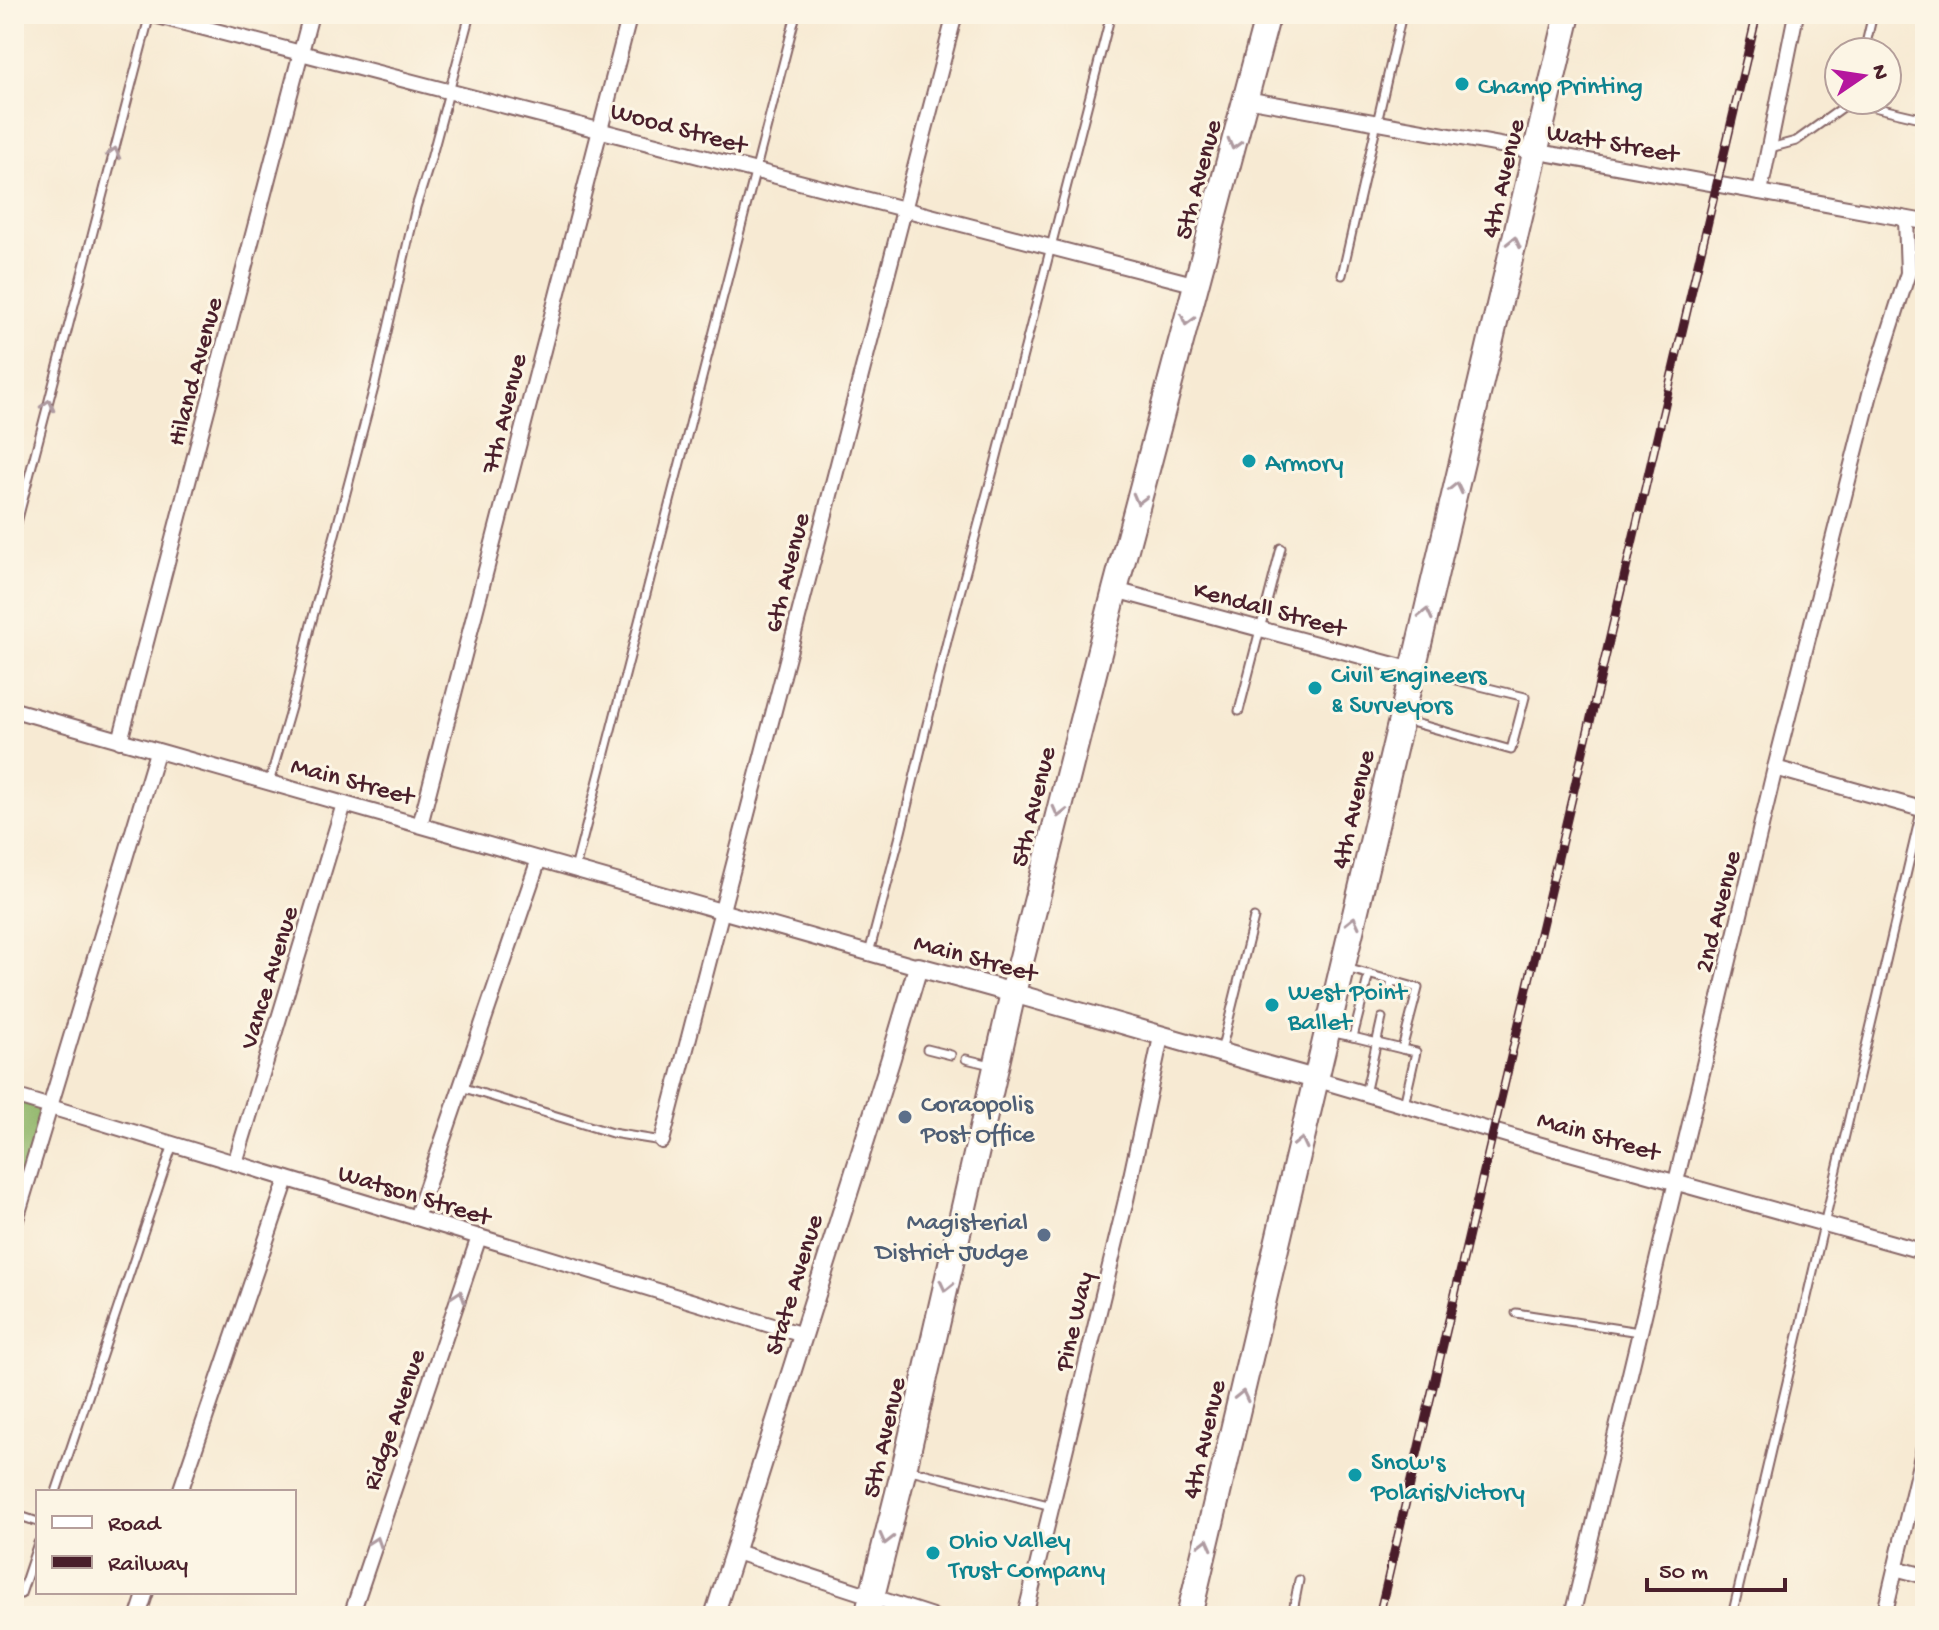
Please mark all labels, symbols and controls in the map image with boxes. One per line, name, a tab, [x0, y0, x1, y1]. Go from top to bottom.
north arrow	[1823, 36, 1903, 116]
text: N	[1864, 62, 1893, 82]
place label: Champ Printing	[1478, 73, 1643, 104]
marker: Champ Printing	[1453, 75, 1471, 93]
street label: Wood Street	[606, 97, 752, 164]
street label: 5th Avenue	[1170, 116, 1231, 243]
street label: 4th Avenue	[1477, 116, 1534, 242]
street label: Watt Street	[1544, 119, 1683, 173]
one-way arrow	[1227, 136, 1243, 150]
one-way arrow	[105, 147, 122, 161]
one-way arrow	[1505, 236, 1522, 250]
street label: Hiland Avenue	[163, 294, 232, 450]
one-way arrow	[1180, 312, 1197, 326]
street label: 7th Avenue	[476, 350, 536, 478]
one-way arrow	[39, 398, 56, 412]
place label: Armory	[1265, 450, 1344, 481]
marker: Armory	[1240, 452, 1258, 470]
one-way arrow	[1447, 481, 1464, 495]
one-way arrow	[1132, 492, 1149, 506]
street label: 6th Avenue	[760, 510, 819, 636]
street label: Kendall Street	[1189, 576, 1351, 647]
one-way arrow	[1417, 608, 1434, 622]
place label: Civil Engineers & Surveyors	[1331, 662, 1488, 723]
marker: Civil Engineers & Surveyors	[1306, 679, 1324, 697]
street label: 5th Avenue	[1005, 743, 1065, 870]
street label: 4th Avenue	[1327, 747, 1384, 873]
street label: Main Street	[287, 752, 419, 815]
one-way arrow	[1051, 804, 1068, 818]
street label: 2nd Avenue	[1690, 847, 1751, 976]
street label: Vance Avenue	[235, 903, 308, 1055]
one-way arrow	[1344, 915, 1361, 929]
street label: Main Street	[910, 929, 1042, 992]
place label: West Point Ballet	[1287, 979, 1409, 1040]
marker: West Point Ballet	[1263, 996, 1281, 1014]
place label: Coraopolis Post Office	[920, 1091, 1035, 1152]
street label: Main Street	[1533, 1106, 1665, 1171]
marker: Coraopolis Post Office	[896, 1108, 914, 1126]
one-way arrow	[1292, 1136, 1309, 1150]
street label: Watson Street	[334, 1159, 496, 1236]
place label: Magisterial District Judge	[873, 1209, 1029, 1270]
street label: State Avenue	[760, 1211, 833, 1359]
marker: Magisterial District Judge	[1035, 1226, 1053, 1244]
street label: Pine Way	[1050, 1269, 1103, 1376]
one-way arrow	[938, 1279, 955, 1293]
one-way arrow	[450, 1290, 466, 1304]
street label: Ridge Avenue	[358, 1345, 435, 1495]
street label: 5th Avenue	[857, 1374, 915, 1501]
street label: 4th Avenue	[1178, 1377, 1235, 1503]
one-way arrow	[1232, 1389, 1249, 1403]
place label: Snow's Polaris/Victory	[1370, 1449, 1525, 1510]
marker: Snow's Polaris/Victory	[1346, 1466, 1364, 1484]
legend	[36, 1490, 296, 1594]
text: Road	[108, 1511, 162, 1540]
place label: Ohio Valley Trust Company	[947, 1527, 1105, 1588]
one-way arrow	[878, 1532, 895, 1546]
one-way arrow	[366, 1536, 382, 1550]
one-way arrow	[1197, 1537, 1214, 1551]
scale bar	[1647, 1542, 1785, 1592]
marker: Ohio Valley Trust Company	[924, 1544, 942, 1562]
text: Railway	[108, 1551, 188, 1580]
text: 50 m	[1659, 1559, 1708, 1588]

